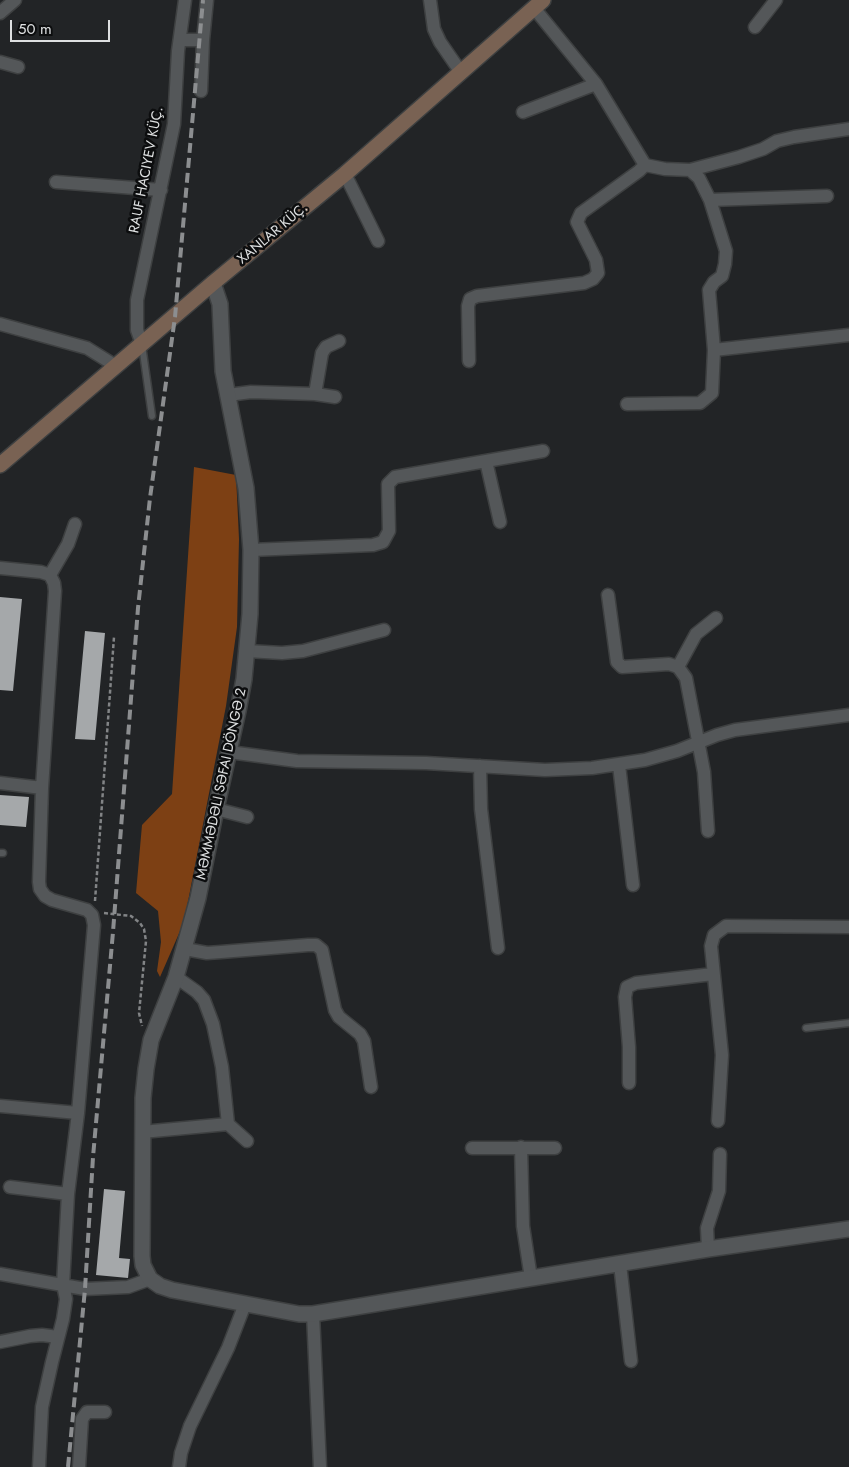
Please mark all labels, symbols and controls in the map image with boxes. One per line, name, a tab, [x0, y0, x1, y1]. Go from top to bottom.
scale bar	[12, 10, 112, 42]
text: 50 m	[18, 18, 52, 40]
street label: RAUF HACIYEV KÜÇ.	[127, 105, 167, 235]
street label: XANLAR KÜÇ.	[235, 200, 311, 268]
street label: MƏMMƏDƏLI SƏFAI DÖNGƏ 2	[193, 687, 251, 881]

